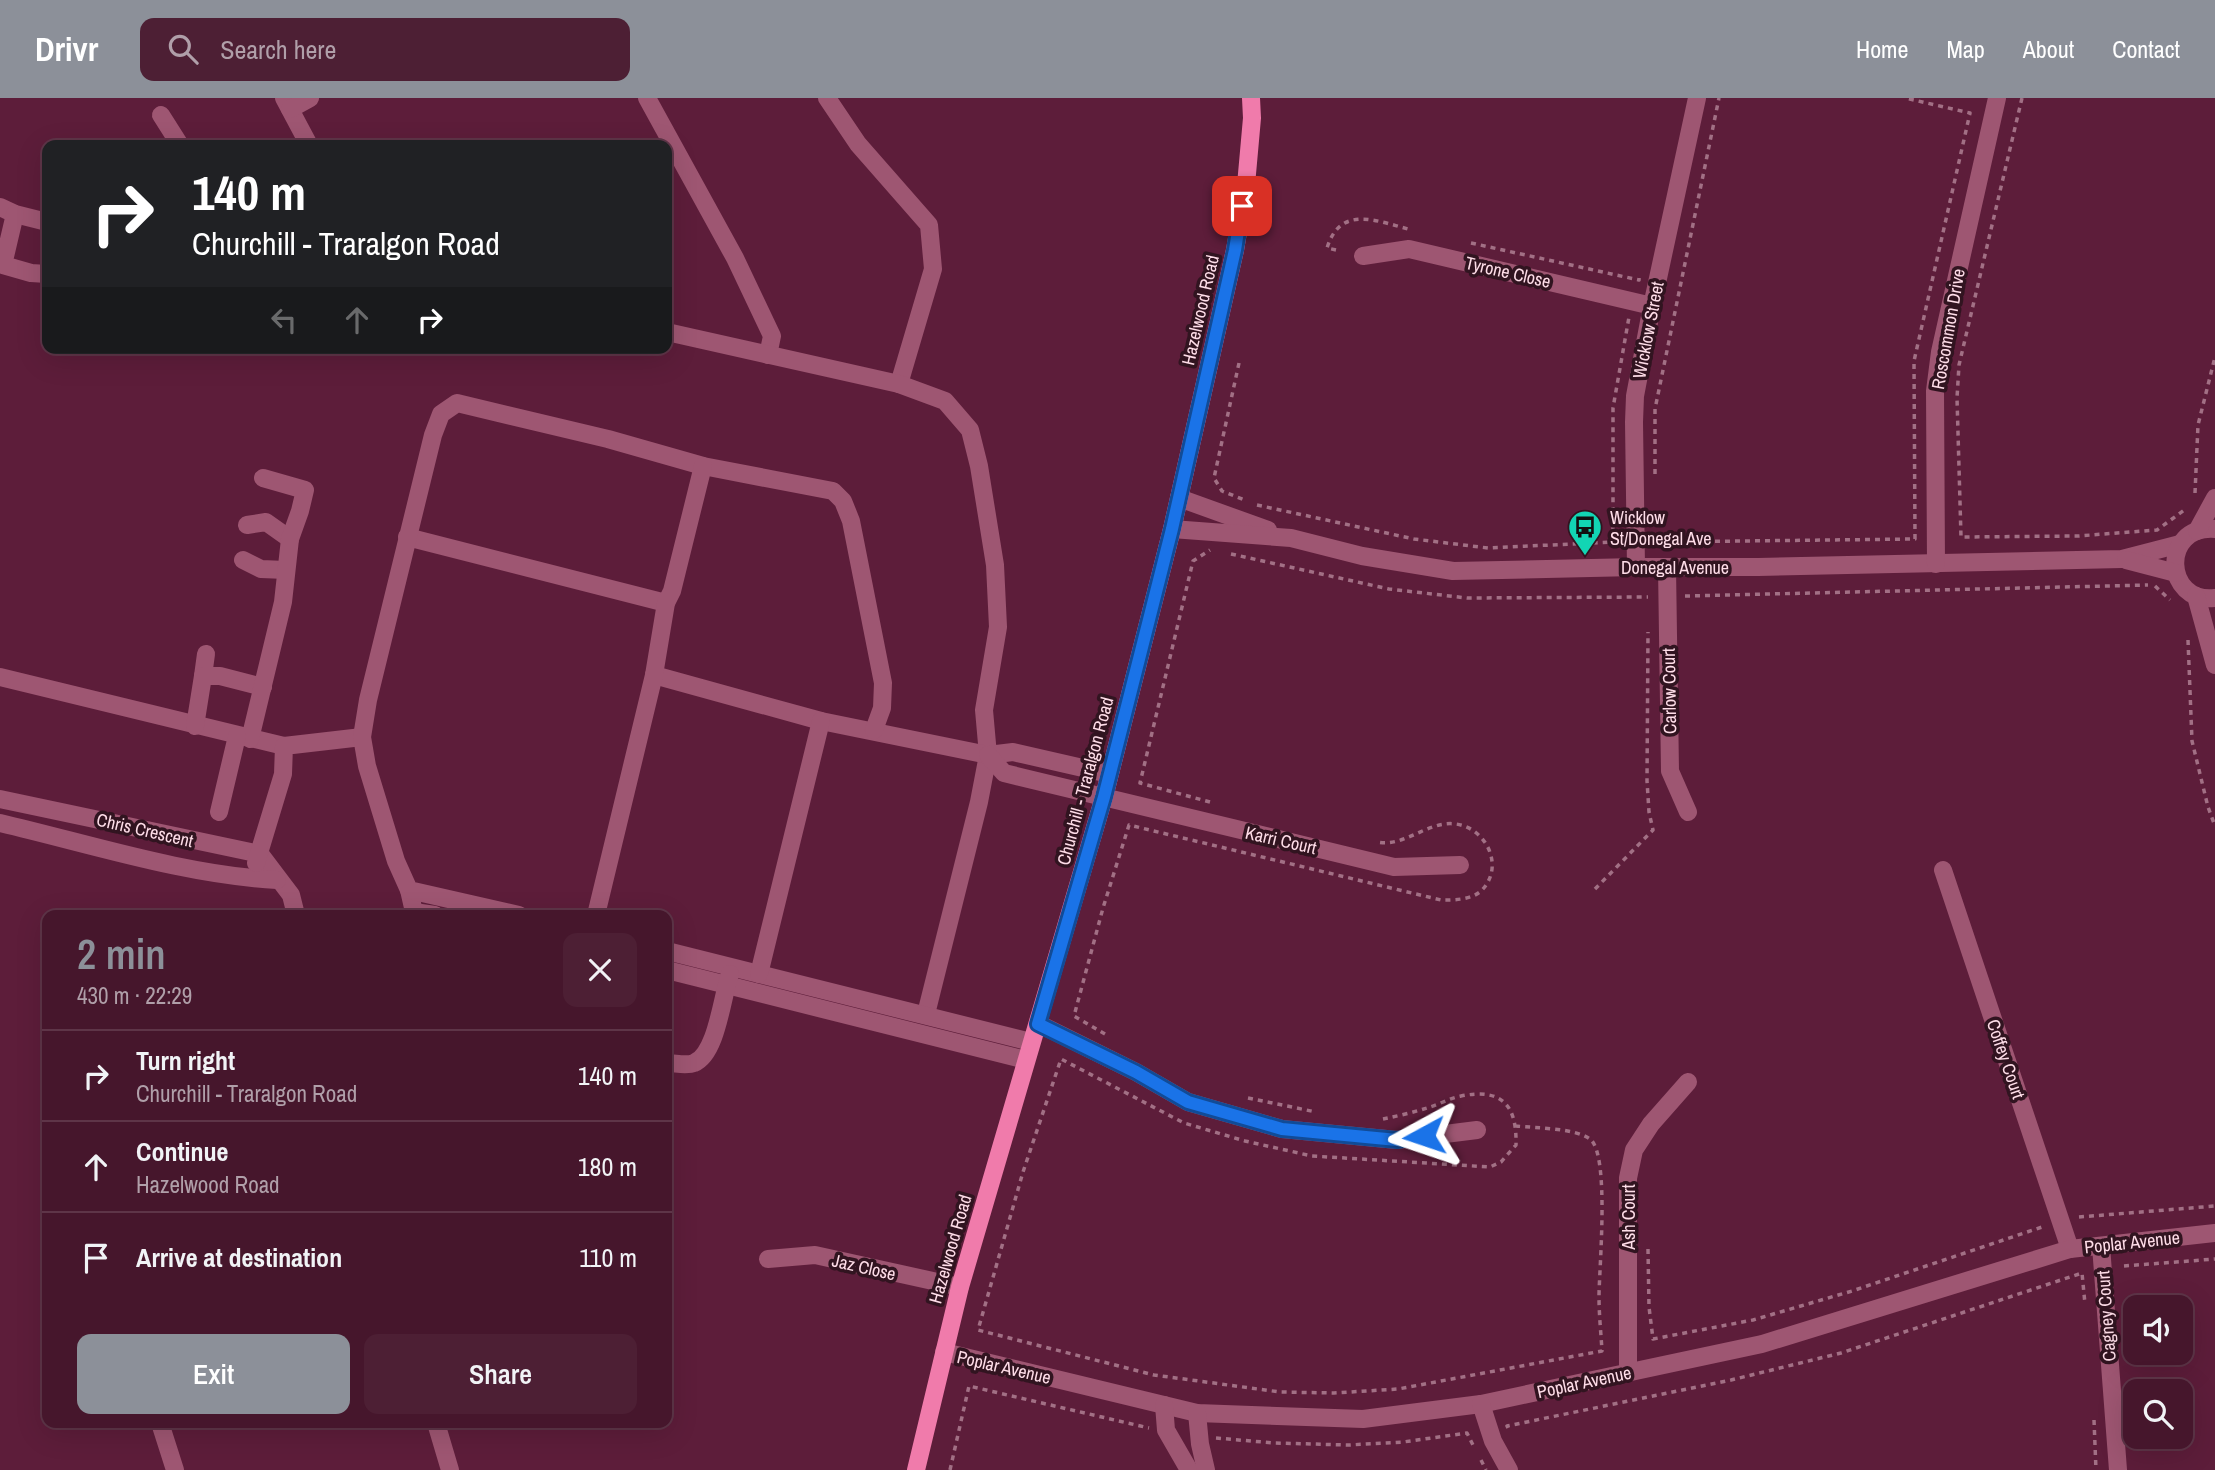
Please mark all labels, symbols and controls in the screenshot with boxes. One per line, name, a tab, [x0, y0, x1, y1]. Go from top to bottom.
search box	[140, 18, 630, 81]
text: Drivr	[35, 27, 98, 71]
icon: search	[164, 30, 202, 68]
text: Search here	[220, 32, 336, 67]
text: Home	[1856, 33, 1908, 65]
text: Map	[1946, 33, 1985, 65]
text: About	[2023, 33, 2074, 65]
text: Contact	[2112, 33, 2180, 65]
text: 140 m	[192, 159, 306, 225]
icon: right	[77, 168, 168, 259]
pin	[1212, 176, 1272, 236]
icon: arrive	[1223, 187, 1261, 225]
text: Churchill - Traralgon Road	[192, 222, 500, 265]
street label: Tyrone Close	[1463, 250, 1553, 294]
street label: Hazelwood Road	[1175, 252, 1225, 368]
street label: Roscommon Drive	[1925, 267, 1971, 391]
street label: Wicklow Street	[1626, 279, 1670, 381]
icon: left	[265, 301, 303, 339]
icon: ahead	[338, 301, 376, 339]
icon: right	[411, 301, 449, 339]
place label: Wicklow St/Donegal Ave	[1610, 505, 1712, 551]
bus stop icon: Wicklow St/Donegal Ave	[1566, 508, 1604, 557]
street label: Donegal Avenue	[1621, 555, 1729, 580]
street label: Carlow Court	[1656, 648, 1682, 734]
street label: Churchill - Traralgon Road	[1051, 694, 1119, 868]
street label: Chris Crescent	[94, 807, 196, 853]
street label: Karri Court	[1243, 820, 1319, 860]
text: 2 min	[77, 926, 166, 982]
button: close	[563, 933, 637, 1007]
text: 430 m · 22:29	[77, 980, 192, 1011]
street label: Coffey Court	[1981, 1016, 2031, 1102]
text: Turn right	[136, 1043, 235, 1078]
icon: right	[77, 1057, 115, 1095]
text: 140 m	[578, 1058, 637, 1093]
text: Churchill - Traralgon Road	[136, 1078, 357, 1109]
position arrow	[1387, 1099, 1461, 1173]
text: Continue	[136, 1134, 228, 1169]
icon: ahead	[77, 1148, 115, 1186]
text: 180 m	[578, 1149, 637, 1184]
text: Hazelwood Road	[136, 1169, 280, 1200]
street label: Ash Court	[1616, 1184, 1641, 1251]
street label: Hazelwood Road	[922, 1192, 978, 1306]
street label: Poplar Avenue	[2083, 1225, 2181, 1259]
icon: arrive	[77, 1239, 115, 1277]
text: Arrive at destination	[136, 1240, 342, 1275]
text: 110 m	[579, 1240, 637, 1275]
street label: Jaz Close	[830, 1248, 898, 1286]
street label: Cagney Court	[2090, 1270, 2122, 1362]
map controls	[2123, 1295, 2193, 1449]
button: sound	[2123, 1295, 2193, 1365]
button: Exit	[77, 1334, 350, 1414]
button: Share	[364, 1334, 637, 1414]
street label: Poplar Avenue	[955, 1344, 1053, 1390]
street label: Poplar Avenue	[1535, 1360, 1633, 1404]
button: search	[2123, 1379, 2193, 1449]

